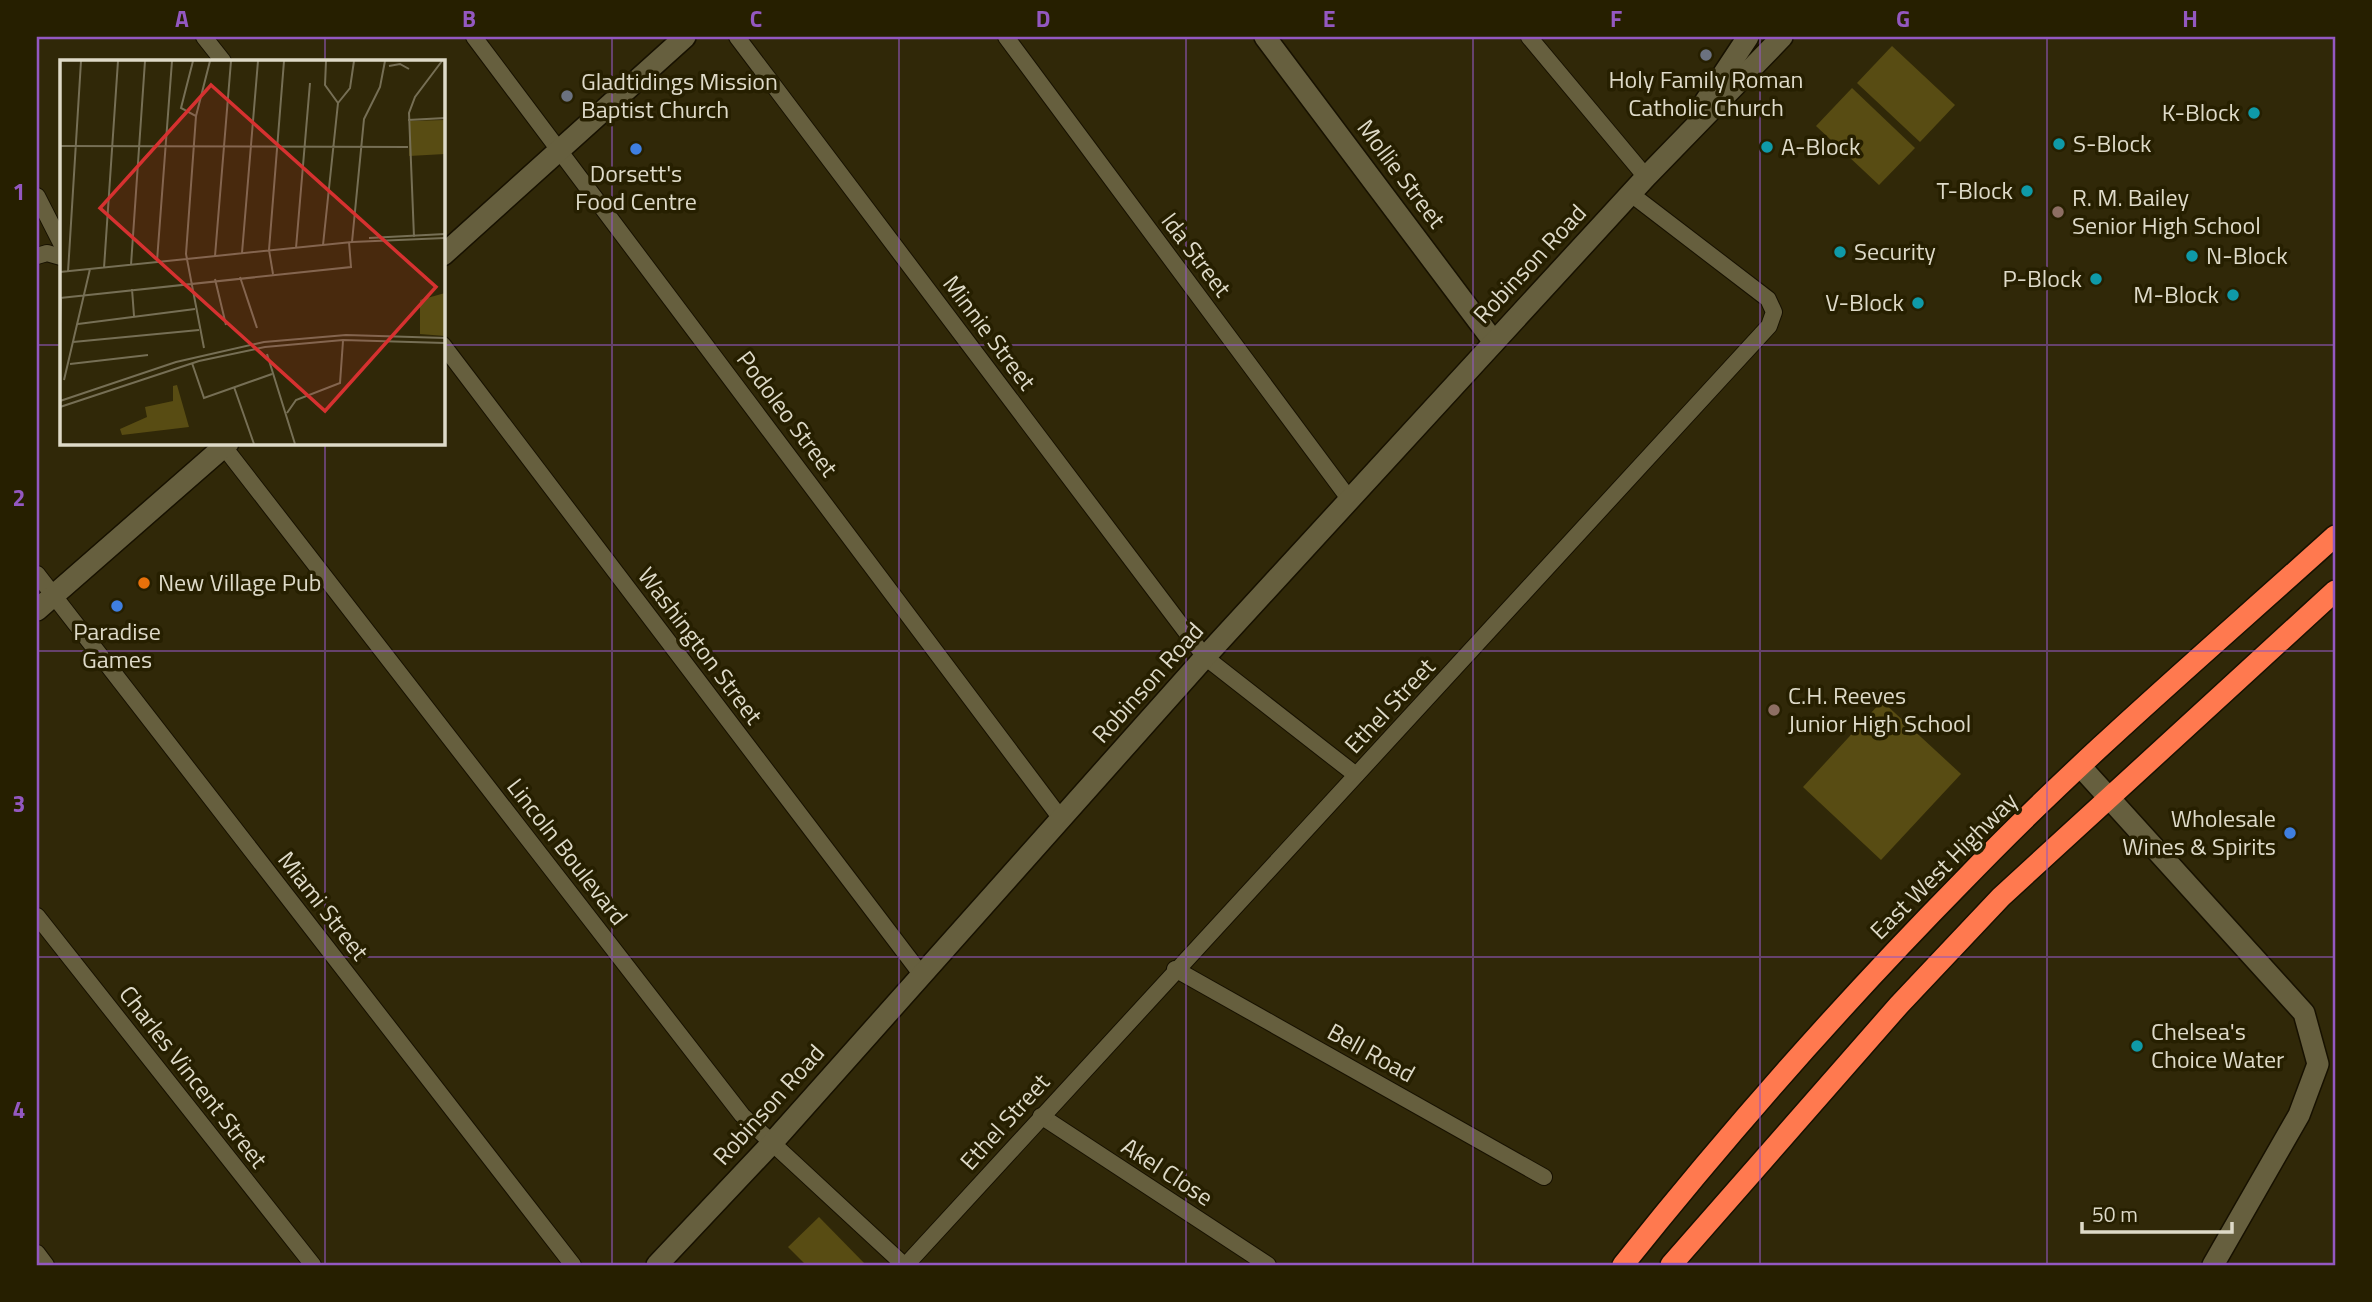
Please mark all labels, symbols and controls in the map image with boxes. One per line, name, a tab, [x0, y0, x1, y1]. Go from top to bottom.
text: A	[175, 1, 189, 36]
text: B	[462, 1, 476, 36]
text: C	[750, 1, 762, 36]
text: D	[1036, 1, 1050, 36]
text: E	[1323, 1, 1335, 36]
text: F	[1610, 1, 1622, 36]
text: G	[1896, 1, 1910, 36]
text: H	[2182, 1, 2198, 36]
marker: Holy Family Roman Catholic Church	[1698, 47, 1714, 63]
inset map	[60, 60, 444, 444]
place label: Holy Family Roman Catholic Church	[1609, 61, 1803, 125]
place label: Gladtidings Mission Baptist Church	[581, 63, 778, 127]
marker: Gladtidings Mission Baptist Church	[559, 88, 575, 104]
place label: K-Block	[2162, 94, 2241, 130]
marker: K-Block	[2246, 105, 2262, 121]
street label: Mollie Street	[1349, 111, 1455, 236]
place label: S-Block	[2073, 125, 2152, 161]
place label: A-Block	[1781, 128, 1861, 164]
marker: S-Block	[2051, 136, 2067, 152]
marker: A-Block	[1759, 139, 1775, 155]
marker: Dorsett's Food Centre	[628, 141, 644, 157]
place label: Dorsett's Food Centre	[575, 155, 697, 219]
place label: T-Block	[1936, 172, 2014, 208]
text: 1	[13, 174, 25, 209]
place label: R. M. Bailey Senior High School	[2072, 179, 2261, 243]
marker: T-Block	[2019, 183, 2035, 199]
street label: Robinson Road	[1464, 195, 1594, 331]
marker: R. M. Bailey Senior High School	[2050, 204, 2066, 220]
street label: Ida Street	[1153, 205, 1241, 305]
place label: Security	[1854, 233, 1936, 269]
place label: N-Block	[2206, 237, 2288, 273]
marker: Security	[1832, 244, 1848, 260]
marker: N-Block	[2184, 248, 2200, 264]
place label: P-Block	[2003, 260, 2082, 296]
street label: Minnie Street	[935, 267, 1045, 398]
marker: P-Block	[2088, 271, 2104, 287]
place label: M-Block	[2133, 276, 2219, 312]
place label: V-Block	[1825, 284, 1904, 320]
marker: M-Block	[2225, 287, 2241, 303]
marker: V-Block	[1910, 295, 1926, 311]
street label: Podoleo Street	[728, 343, 848, 484]
text: 2	[13, 480, 25, 515]
street label: Washington Street	[630, 559, 772, 732]
place label: New Village Pub	[158, 564, 321, 600]
marker: New Village Pub	[136, 575, 152, 591]
marker: Paradise Games	[109, 598, 125, 614]
place label: Paradise Games	[73, 613, 161, 677]
street label: Robinson Road	[1083, 614, 1211, 751]
street label: Ethel Street	[1335, 649, 1443, 761]
place label: C.H. Reeves Junior High School	[1788, 677, 1971, 741]
marker: C.H. Reeves Junior High School	[1766, 702, 1782, 718]
street label: Lincoln Boulevard	[499, 770, 637, 933]
street label: East West Highway	[1861, 783, 2026, 947]
text: 3	[13, 786, 25, 821]
place label: Wholesale Wines & Spirits	[2122, 800, 2276, 864]
marker: Wholesale Wines & Spirits	[2282, 825, 2298, 841]
street label: Miami Street	[270, 843, 378, 968]
street label: Charles Vincent Street	[111, 977, 277, 1176]
street label: Bell Road	[1321, 1013, 1422, 1091]
place label: Chelsea's Choice Water	[2151, 1013, 2284, 1077]
street label: Robinson Road	[704, 1036, 832, 1173]
marker: Chelsea's Choice Water	[2129, 1038, 2145, 1054]
street label: Ethel Street	[951, 1065, 1058, 1178]
text: 4	[13, 1092, 25, 1127]
street label: Akel Close	[1115, 1128, 1221, 1214]
scale bar	[2082, 1190, 2232, 1234]
text: 50 m	[2092, 1198, 2138, 1230]

